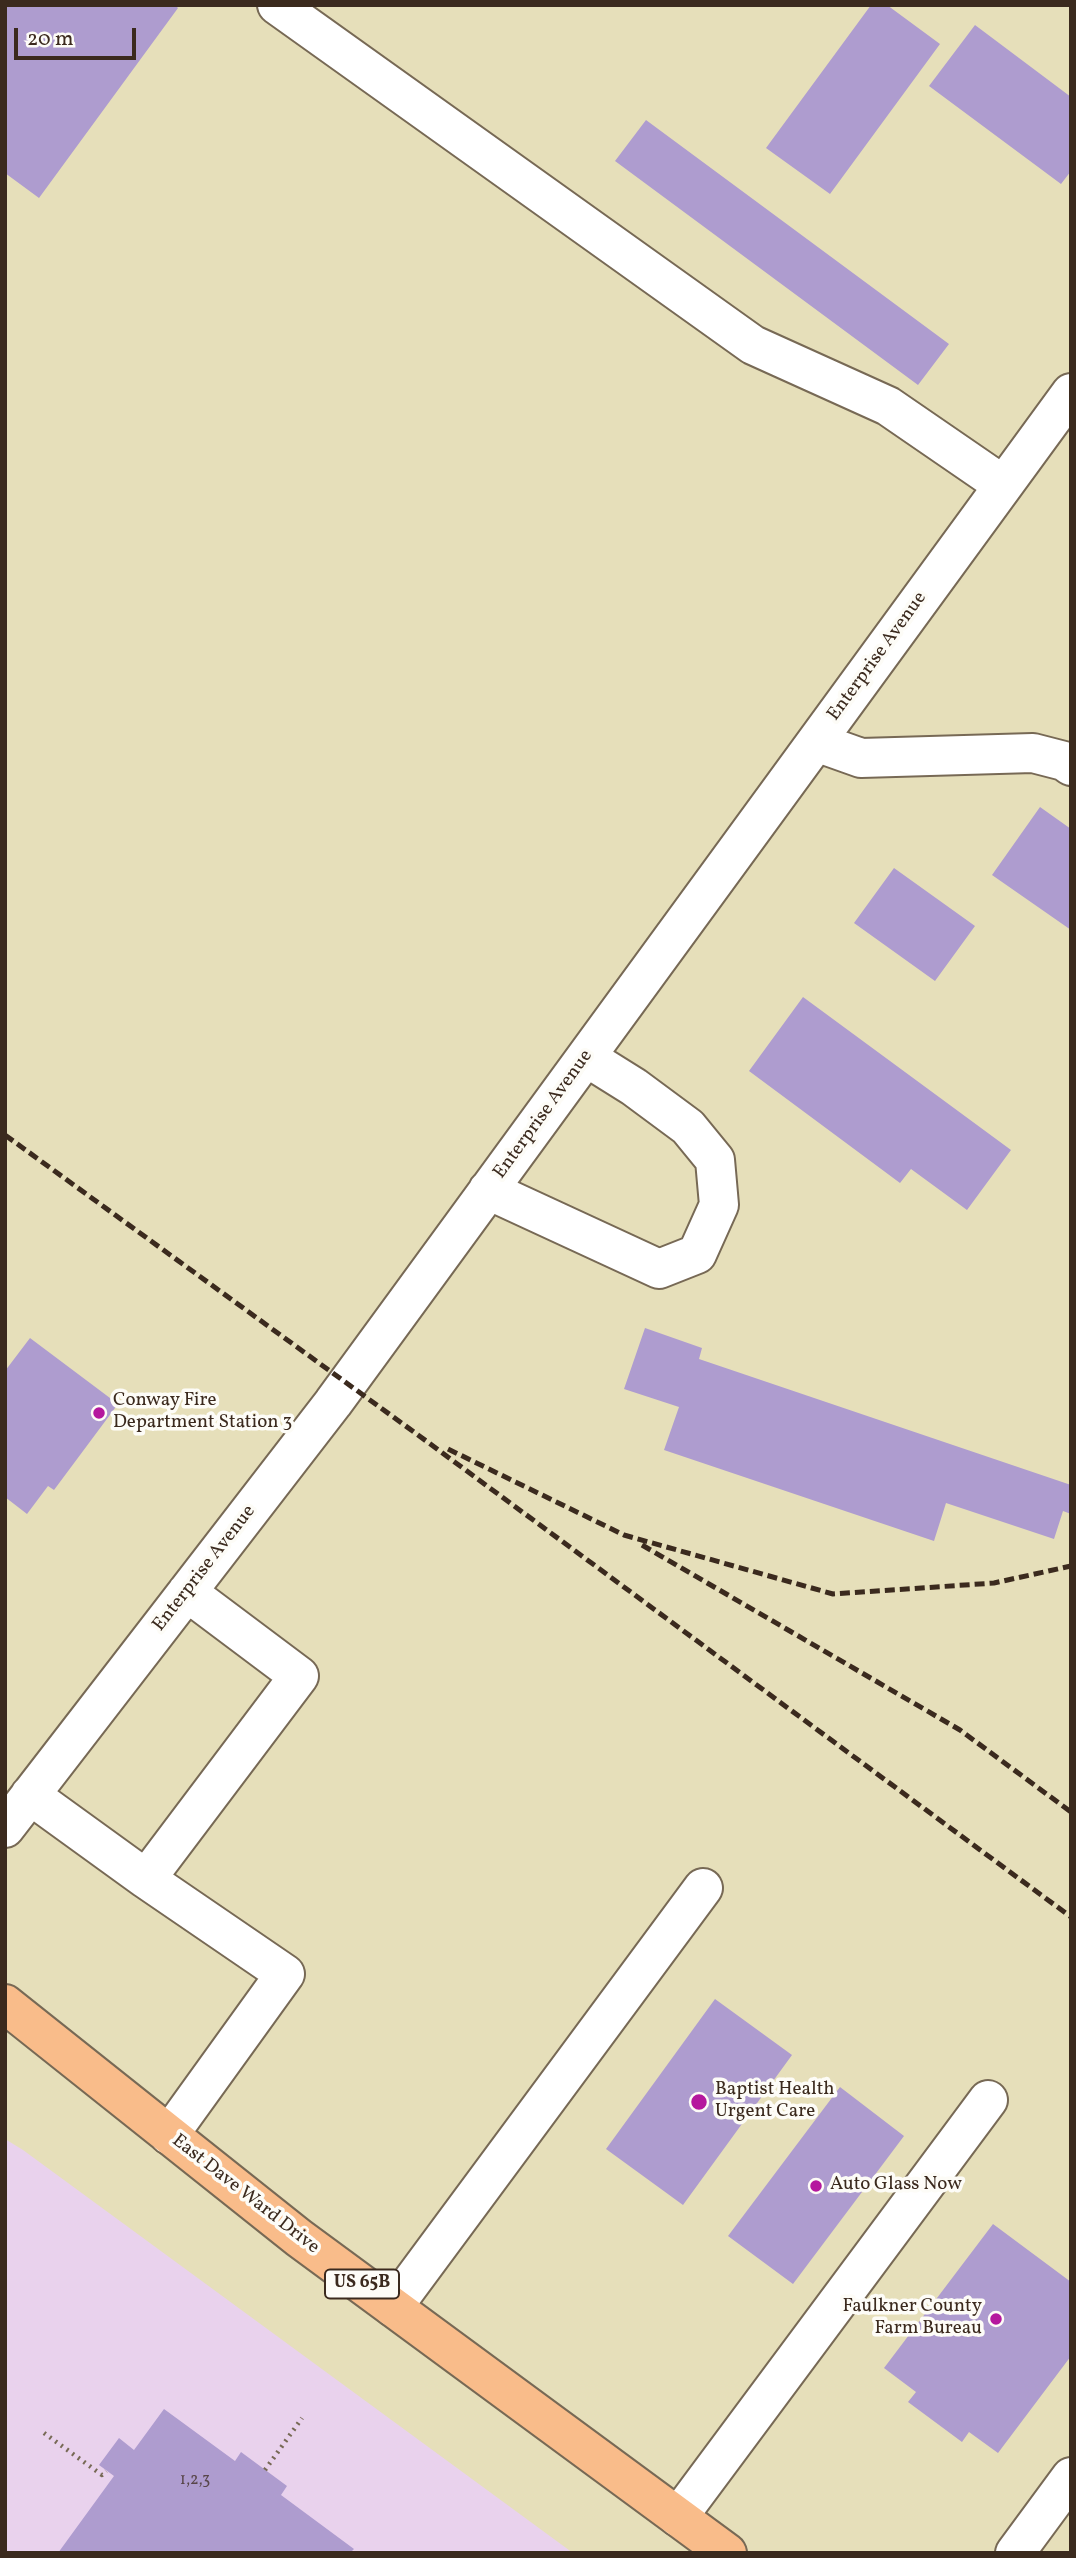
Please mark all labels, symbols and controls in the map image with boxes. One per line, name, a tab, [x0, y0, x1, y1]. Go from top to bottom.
scale bar	[18, 14, 140, 58]
text: 20 m	[27, 25, 73, 54]
street label: Enterprise Avenue	[824, 588, 932, 726]
street label: Enterprise Avenue	[490, 1046, 598, 1184]
place label: Conway Fire Department Station 3	[113, 1391, 292, 1435]
marker: Conway Fire Department Station 3	[91, 1405, 107, 1421]
street label: Enterprise Avenue	[149, 1501, 261, 1637]
place label: Baptist Health Urgent Care	[715, 2080, 835, 2124]
marker: Baptist Health Urgent Care	[689, 2092, 709, 2112]
street label: East Dave Ward Drive	[167, 2130, 323, 2260]
place label: Auto Glass Now	[830, 2175, 962, 2197]
marker: Auto Glass Now	[808, 2178, 824, 2194]
road number: US 65B	[325, 2270, 399, 2298]
place label: Faulkner County Farm Bureau	[842, 2297, 982, 2341]
marker: Faulkner County Farm Bureau	[988, 2311, 1004, 2327]
house number: 1,2,3	[180, 2471, 210, 2491]

